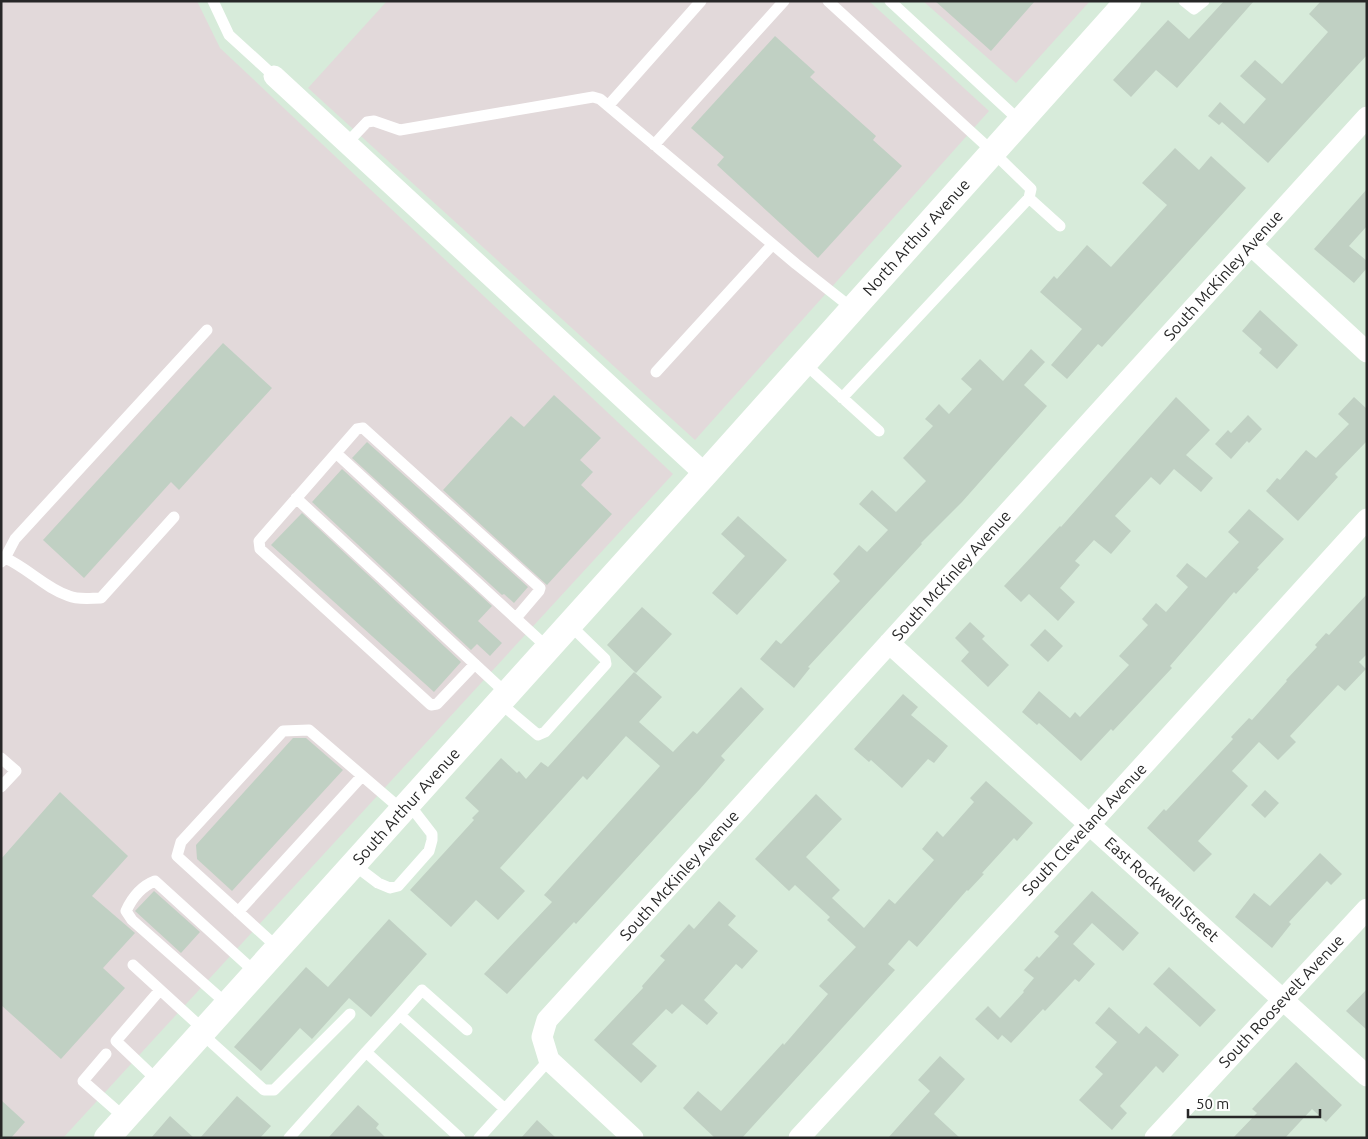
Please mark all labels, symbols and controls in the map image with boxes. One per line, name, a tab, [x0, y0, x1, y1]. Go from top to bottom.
street label: North Arthur Avenue	[859, 175, 973, 299]
street label: South McKinley Avenue	[1160, 206, 1286, 344]
street label: South McKinley Avenue	[888, 506, 1014, 644]
street label: South Arthur Avenue	[349, 744, 463, 868]
street label: South Cleveland Avenue	[1018, 759, 1150, 899]
street label: South McKinley Avenue	[616, 806, 742, 944]
street label: East Rockwell Street	[1101, 833, 1223, 945]
street label: South Roosevelt Avenue	[1215, 931, 1347, 1071]
scale bar	[1188, 1086, 1320, 1118]
text: 50 m	[1196, 1095, 1229, 1112]

